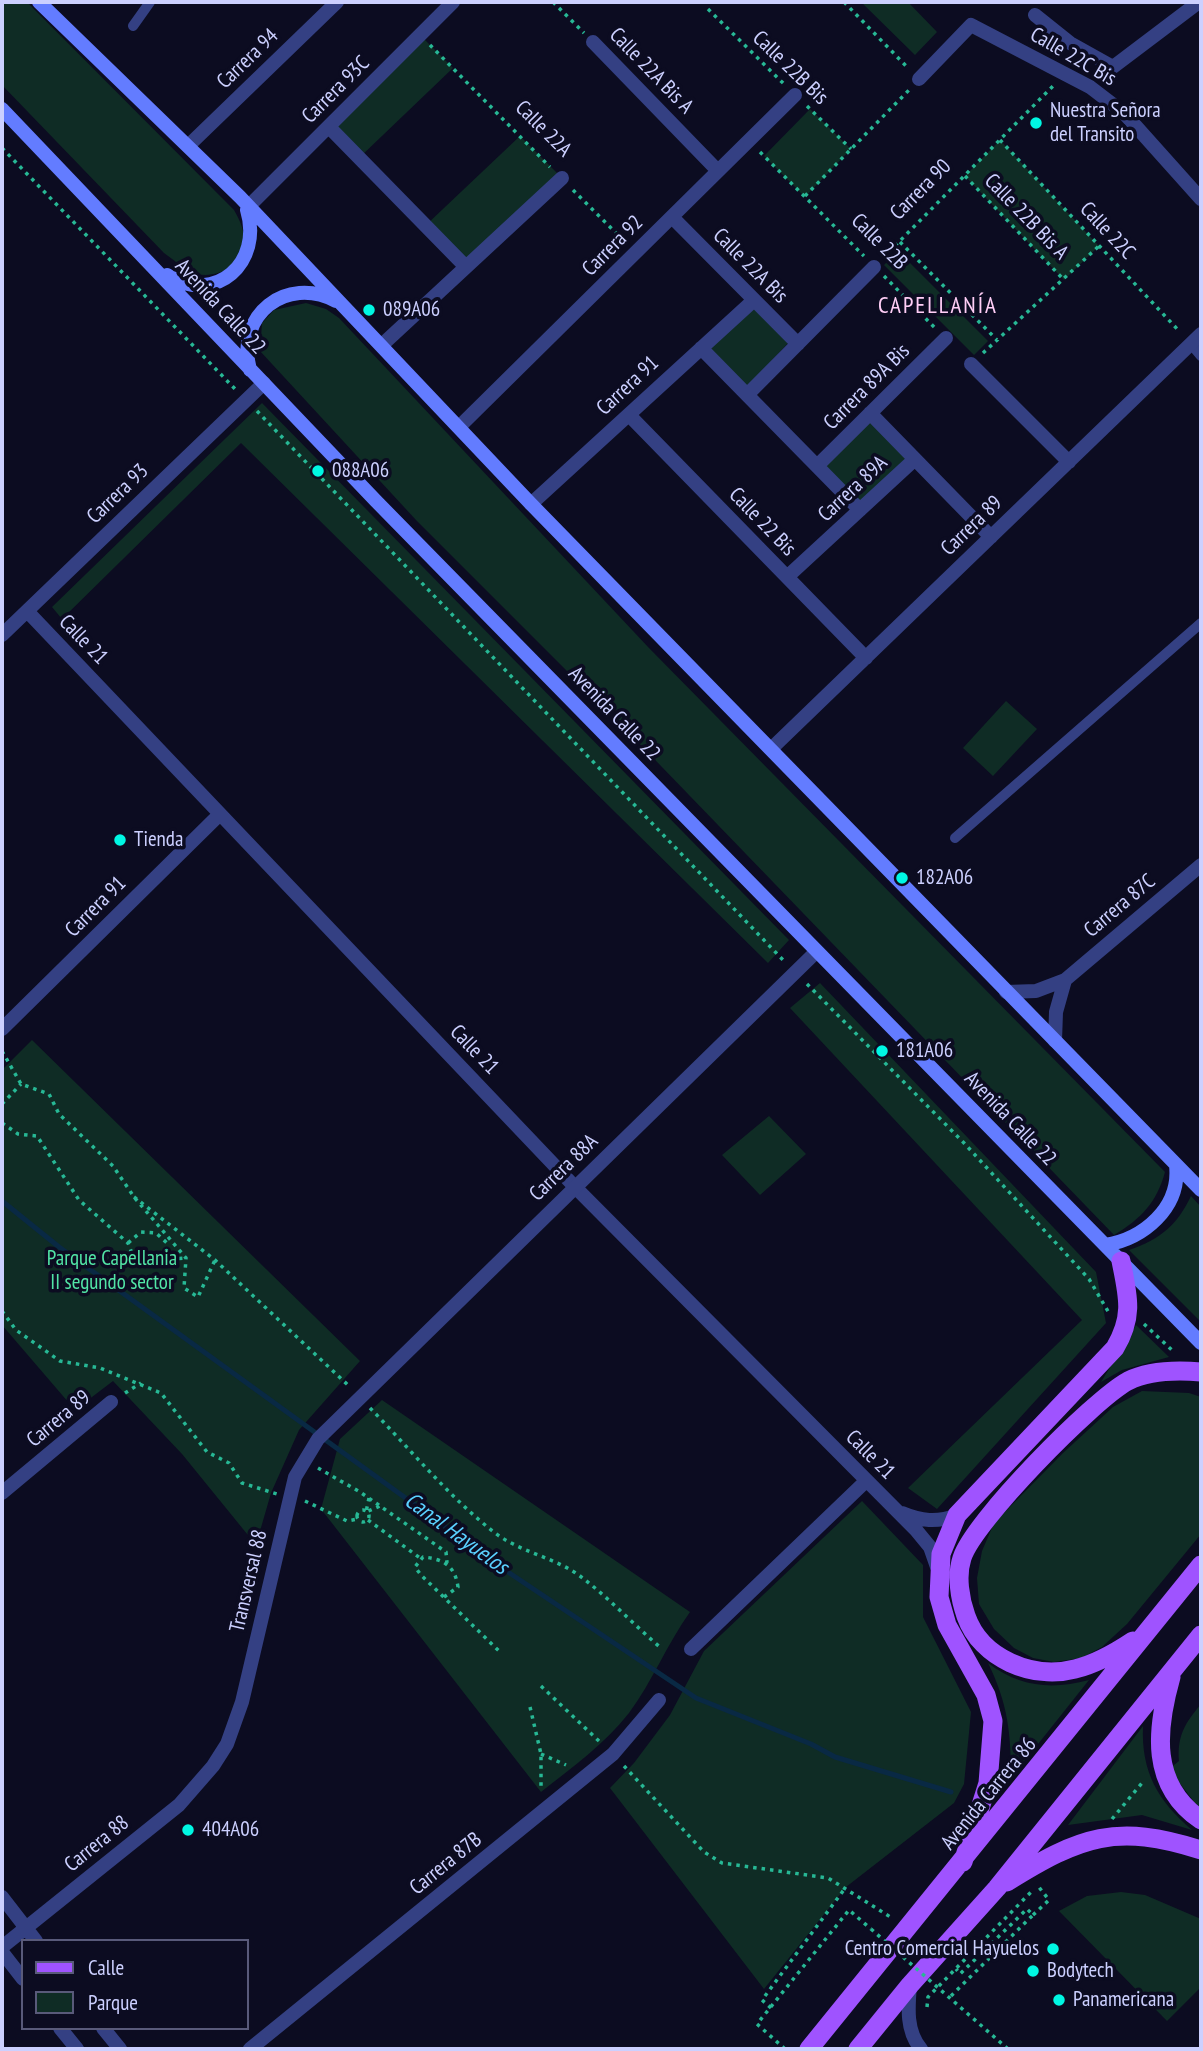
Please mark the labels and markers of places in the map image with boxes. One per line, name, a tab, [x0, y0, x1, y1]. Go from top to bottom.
place label: Nuestra Señora del Transito	[1050, 98, 1161, 148]
marker: Nuestra Señora del Transito	[1028, 115, 1044, 131]
place label: 089A06	[383, 297, 440, 323]
marker: 089A06	[361, 302, 377, 318]
place label: 088A06	[332, 458, 389, 484]
marker: 088A06	[310, 463, 326, 479]
place label: Tienda	[134, 827, 183, 853]
marker: Tienda	[112, 832, 128, 848]
place label: 182A06	[916, 865, 973, 891]
marker: 182A06	[894, 870, 910, 886]
place label: 181A06	[896, 1038, 953, 1064]
marker: 181A06	[874, 1043, 890, 1059]
place label: 404A06	[202, 1817, 259, 1843]
marker: 404A06	[180, 1822, 196, 1838]
place label: Centro Comercial Hayuelos	[845, 1936, 1039, 1962]
marker: Centro Comercial Hayuelos	[1045, 1941, 1061, 1957]
place label: Bodytech	[1047, 1958, 1114, 1984]
marker: Bodytech	[1025, 1963, 1041, 1979]
place label: Panamericana	[1073, 1987, 1174, 2013]
marker: Panamericana	[1051, 1992, 1067, 2008]

